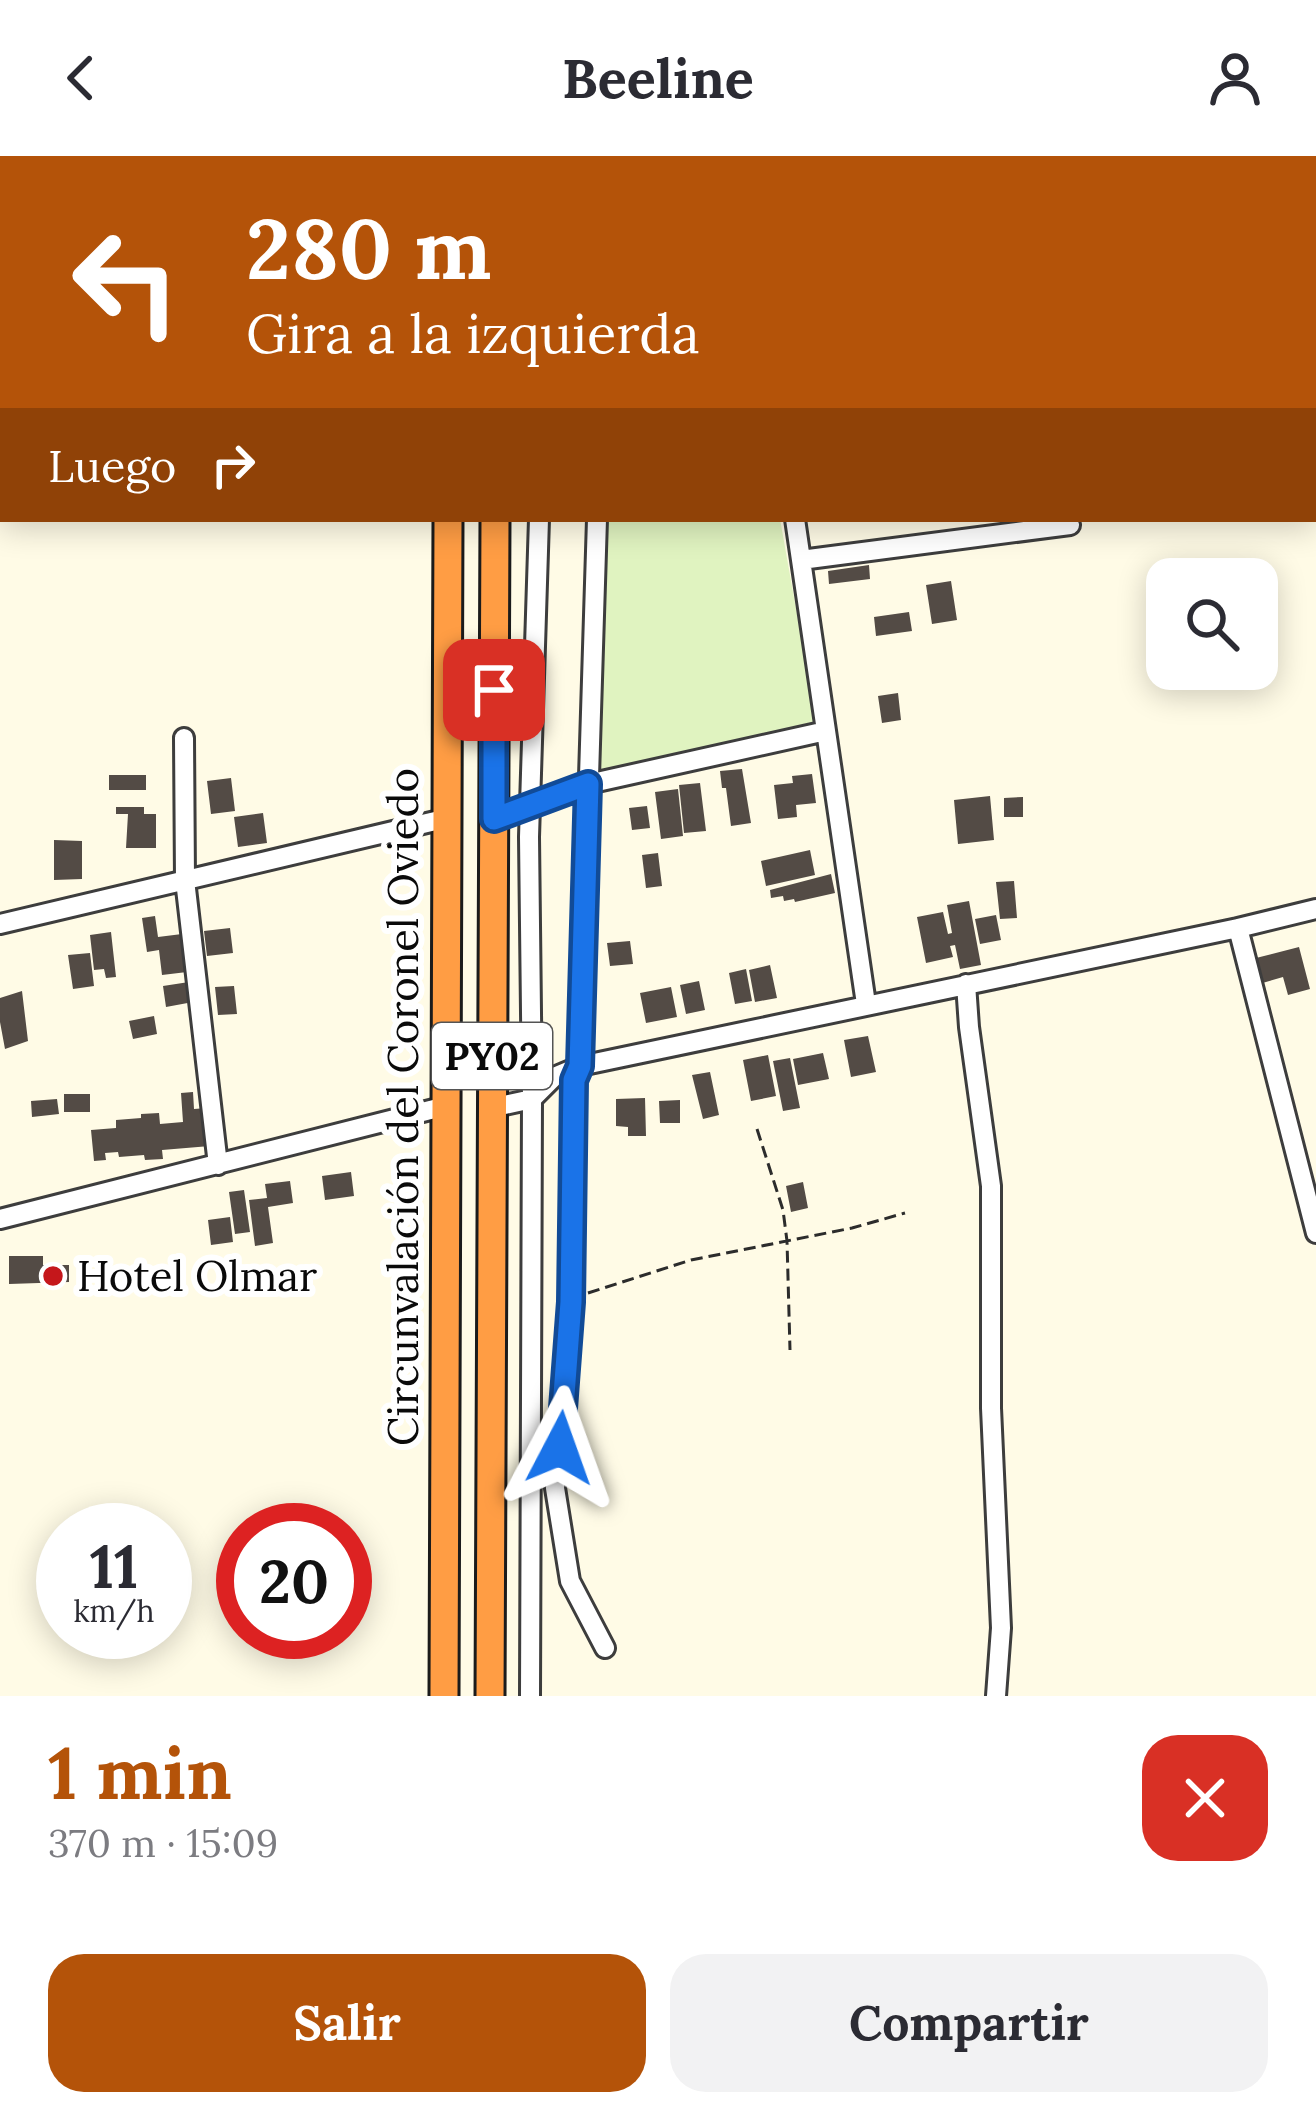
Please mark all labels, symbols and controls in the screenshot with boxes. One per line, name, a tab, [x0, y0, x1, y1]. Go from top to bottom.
text: Beeline	[562, 44, 754, 113]
icon: back	[48, 45, 114, 111]
icon: person	[1202, 45, 1268, 111]
text: 280 m	[246, 194, 492, 302]
icon: left	[48, 204, 204, 360]
text: Gira a la izquierda	[246, 299, 700, 368]
icon: right	[200, 432, 266, 498]
text: Luego	[48, 437, 176, 494]
map controls	[1146, 558, 1278, 690]
button: search	[1146, 558, 1278, 690]
pin	[443, 639, 545, 741]
icon: arrive	[461, 657, 527, 723]
street label: Circunvalación del Coronel Oviedo	[376, 768, 430, 1446]
road number: PY02	[432, 1023, 552, 1089]
place label: Hotel Olmar	[77, 1249, 317, 1303]
marker: Hotel Olmar	[40, 1263, 66, 1289]
position arrow	[497, 1385, 623, 1511]
speed limit sign: 20	[216, 1503, 372, 1659]
text: 11	[90, 1528, 138, 1604]
text: km/h	[73, 1592, 155, 1630]
text: 1 min	[48, 1727, 232, 1819]
button: close	[1142, 1735, 1268, 1861]
text: 370 m · 15:09	[48, 1818, 278, 1868]
button: Salir	[48, 1954, 646, 2092]
button: Compartir	[670, 1954, 1268, 2092]

